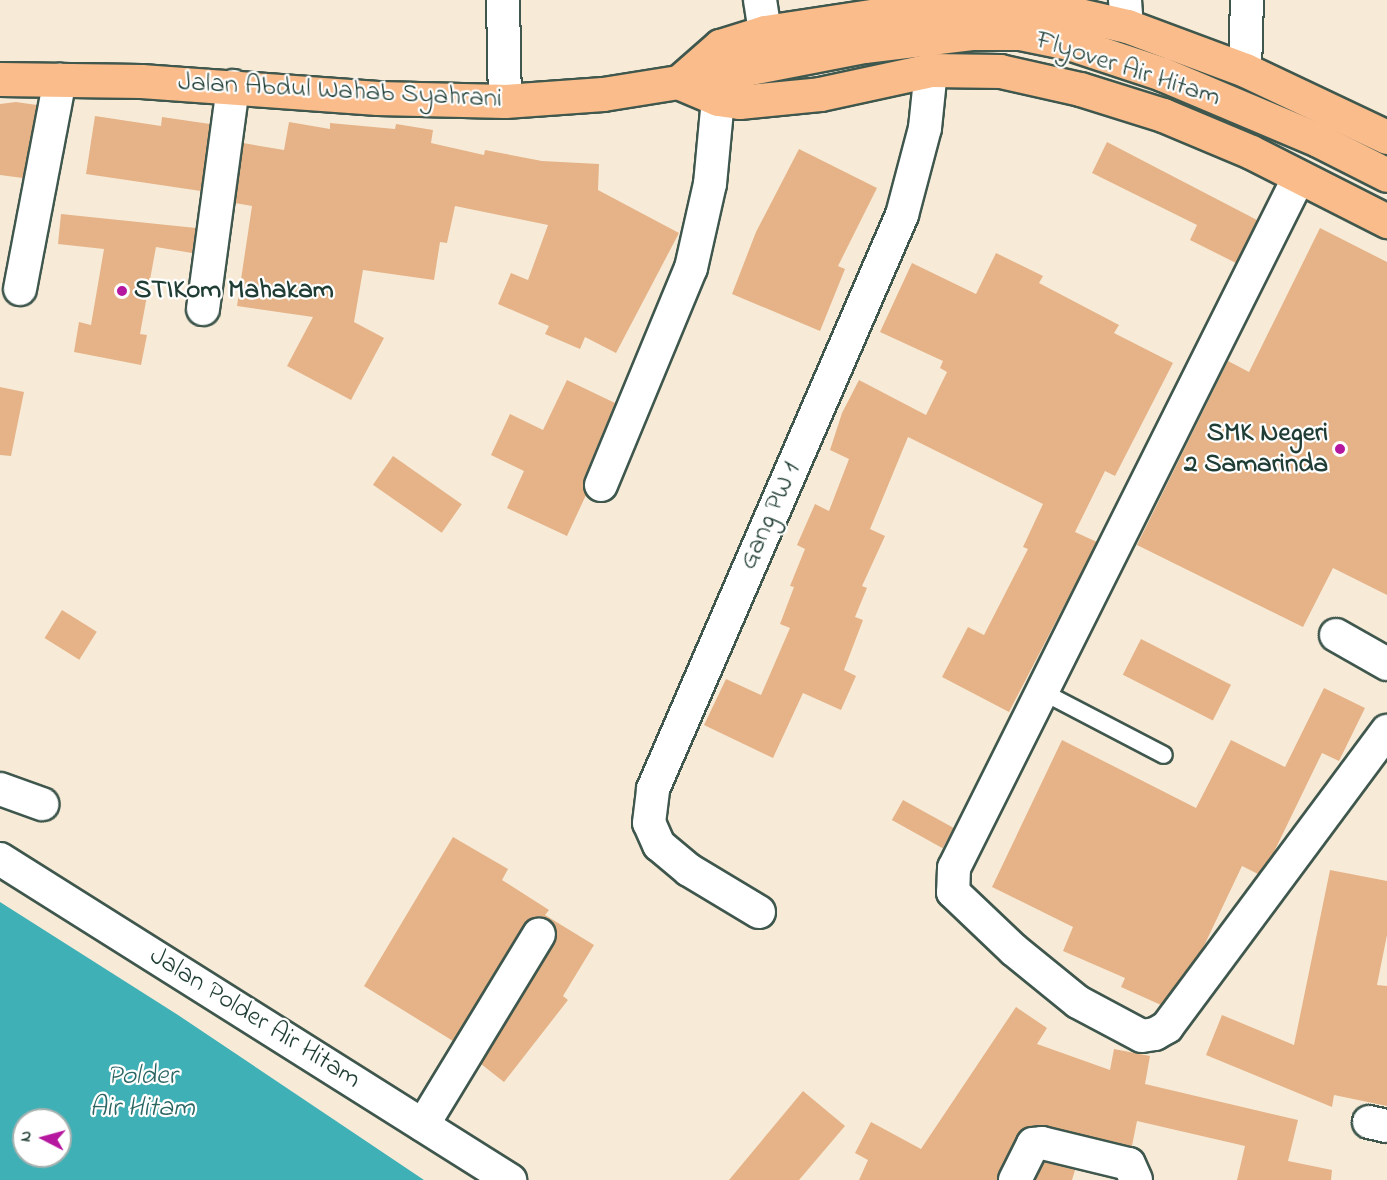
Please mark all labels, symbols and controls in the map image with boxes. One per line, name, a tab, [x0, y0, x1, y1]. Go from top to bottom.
street label: Flyover Air Hitam	[1032, 24, 1224, 114]
street label: Jalan Abdul Wahab Syahrani	[177, 66, 503, 116]
place label: STIKom Mahakam	[134, 275, 334, 307]
marker: STIKom Mahakam	[115, 284, 129, 298]
place label: SMK Negeri 2 Samarinda	[1184, 417, 1328, 480]
marker: SMK Negeri 2 Samarinda	[1333, 442, 1347, 456]
street label: Gang PW 1	[732, 457, 808, 575]
street label: Jalan Polder Air Hitam	[143, 940, 367, 1096]
water label: Polder Air Hitam	[89, 1060, 195, 1126]
north arrow	[12, 1108, 72, 1168]
text: N	[14, 1130, 39, 1143]

